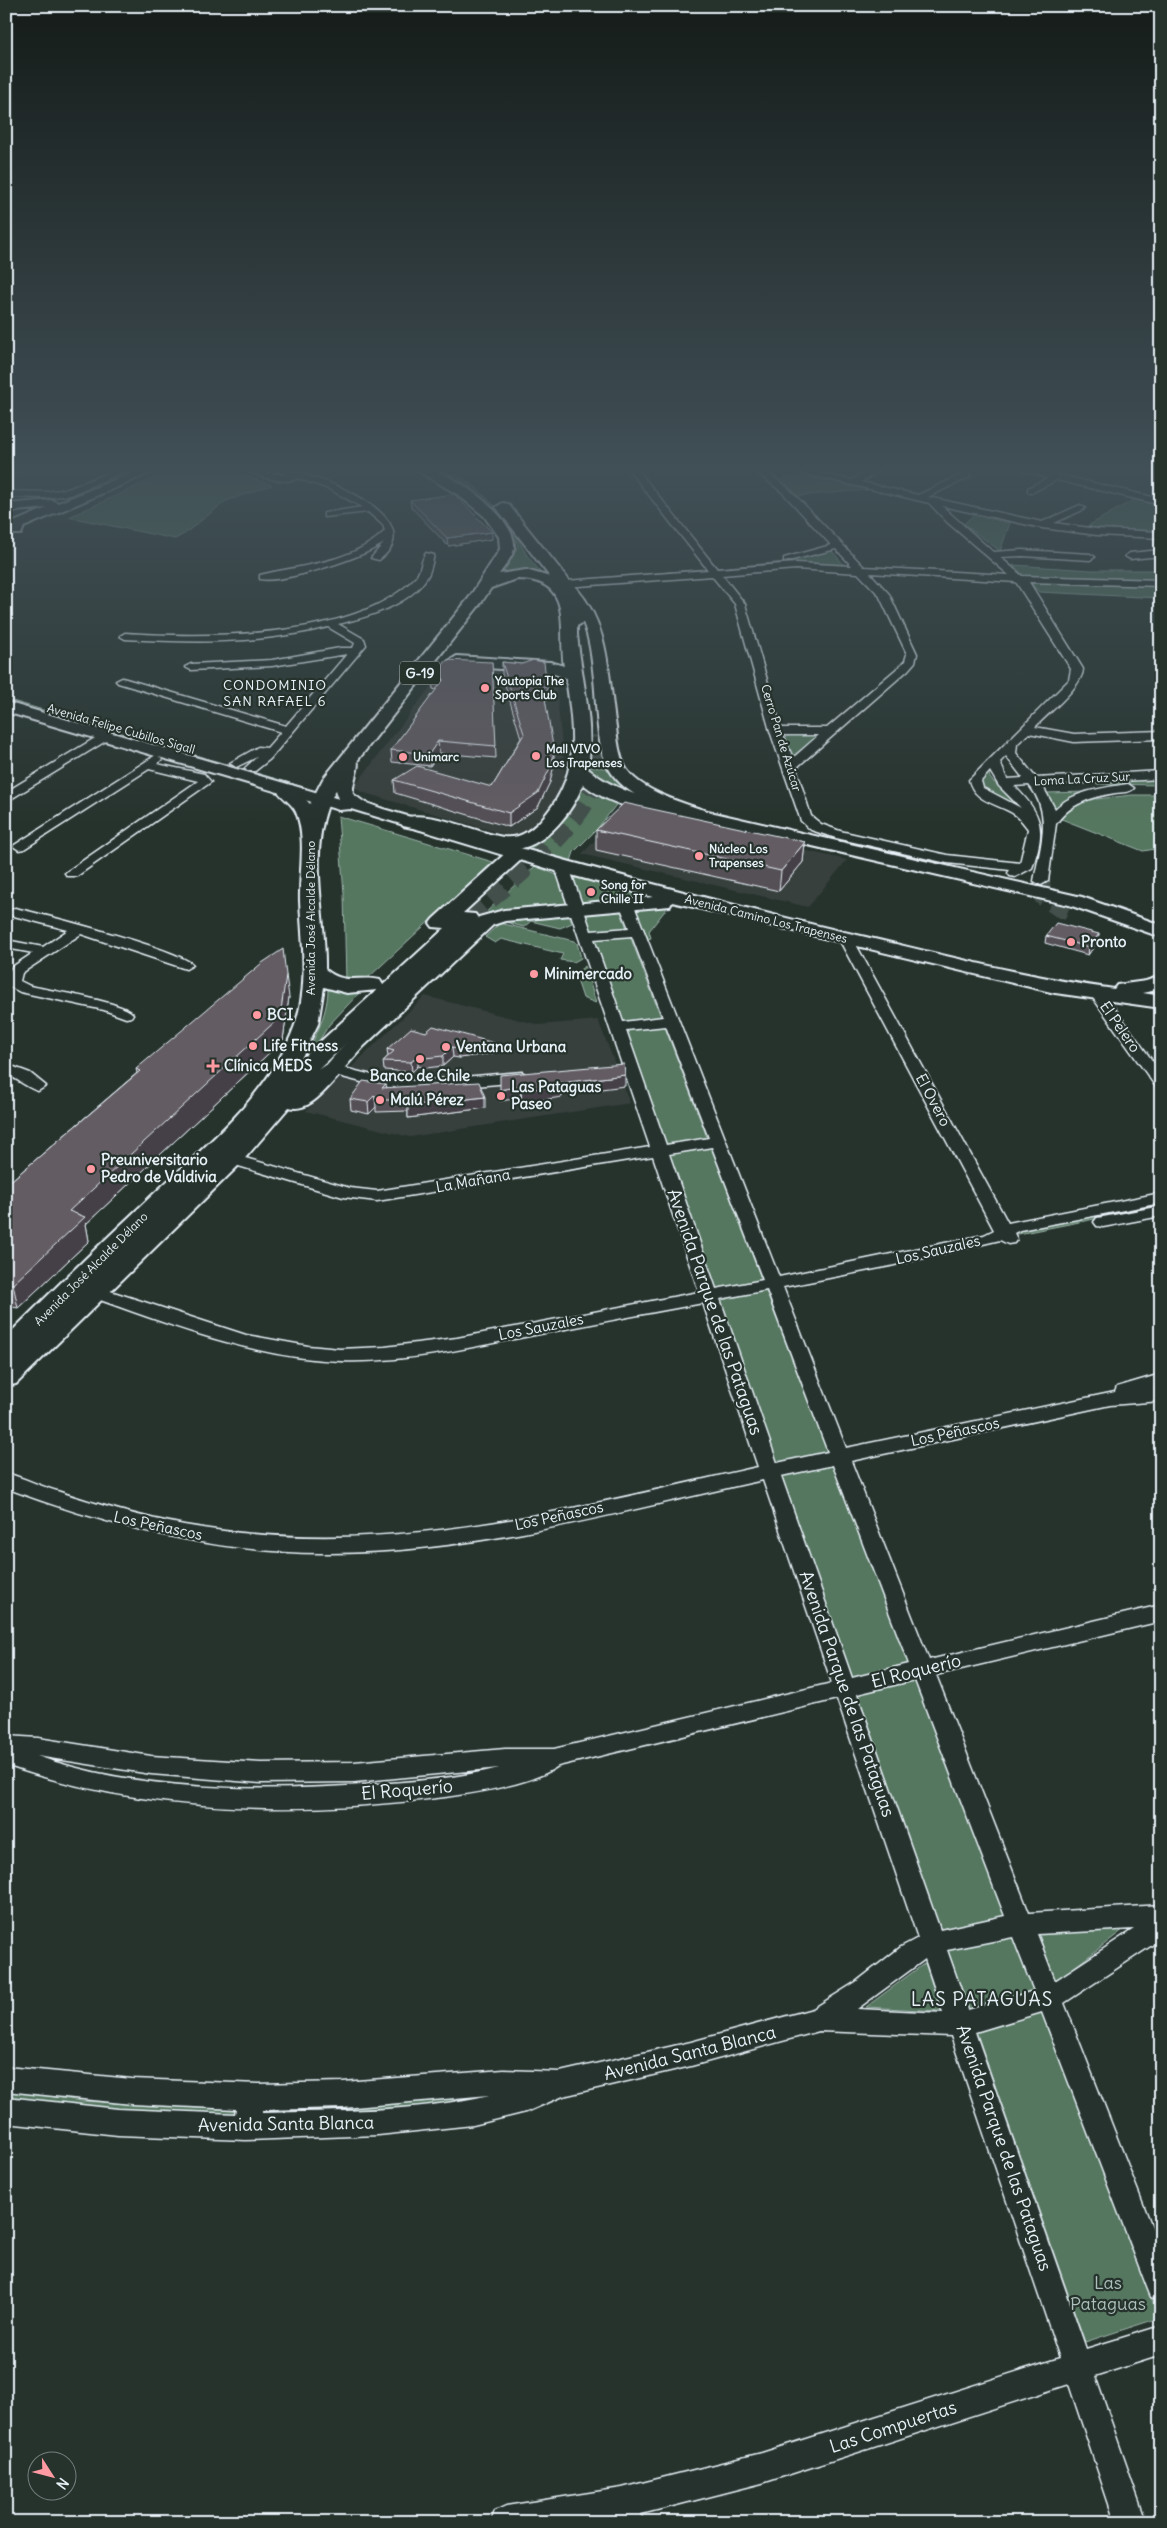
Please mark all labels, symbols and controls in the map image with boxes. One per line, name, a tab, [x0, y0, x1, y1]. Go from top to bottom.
road number: G-19	[400, 661, 440, 684]
place label: Youtopia The Sports Club	[494, 673, 565, 703]
district label: CONDOMINIO SAN RAFAEL 6	[223, 676, 327, 710]
marker: Youtopia The Sports Club	[479, 682, 491, 694]
street label: Cerro Pan de Azúcar	[758, 682, 805, 793]
street label: Avenida Felipe Cubillos Sigall	[45, 700, 197, 757]
place label: Mall VIVO Los Trapenses	[546, 741, 623, 771]
place label: Unimarc	[413, 749, 459, 764]
marker: Mall VIVO Los Trapenses	[530, 750, 542, 762]
marker: Unimarc	[397, 751, 409, 763]
street label: Loma La Cruz Sur	[1033, 768, 1131, 789]
street label: Avenida José Alcalde Délano	[303, 841, 318, 995]
place label: Núcleo Los Trapenses	[709, 841, 768, 871]
marker: Núcleo Los Trapenses	[693, 850, 705, 862]
place label: Song for Chille II	[601, 877, 646, 906]
marker: Song for Chille II	[585, 886, 597, 898]
street label: Avenida Camino Los Trapenses	[683, 891, 849, 946]
place label: Pronto	[1081, 932, 1127, 951]
marker: Pronto	[1065, 936, 1077, 948]
place label: Minimercado	[544, 964, 633, 983]
marker: Minimercado	[528, 968, 540, 980]
street label: El Pelero	[1096, 997, 1145, 1056]
place label: BCI	[267, 1005, 294, 1024]
marker: BCI	[251, 1009, 263, 1021]
place label: Life Fitness	[263, 1036, 338, 1055]
place label: Ventana Urbana	[456, 1037, 567, 1056]
marker: Life Fitness	[247, 1040, 259, 1052]
marker: Ventana Urbana	[440, 1041, 452, 1053]
marker: Banco de Chile	[414, 1053, 426, 1065]
place label: Clínica MEDS	[224, 1056, 312, 1075]
marker: Clínica MEDS	[206, 1059, 220, 1073]
place label: Banco de Chile	[370, 1066, 470, 1085]
street label: El Overo	[912, 1070, 955, 1129]
place label: Las Pataguas Paseo	[511, 1077, 601, 1113]
place label: Malú Pérez	[390, 1090, 464, 1109]
marker: Las Pataguas Paseo	[495, 1090, 507, 1102]
marker: Malú Pérez	[374, 1094, 386, 1106]
place label: Preuniversitario Pedro de Valdivia	[101, 1150, 217, 1186]
marker: Preuniversitario Pedro de Valdivia	[85, 1163, 97, 1175]
street label: La Mañana	[434, 1165, 512, 1196]
street label: Avenida Parque de las Pataguas	[662, 1186, 768, 1438]
street label: Avenida José Alcalde Délano	[31, 1209, 151, 1329]
street label: Los Sauzales	[894, 1231, 982, 1268]
street label: Los Sauzales	[497, 1309, 585, 1344]
street label: Los Peñascos	[909, 1413, 1001, 1450]
street label: Los Peñascos	[513, 1497, 605, 1534]
street label: Los Peñascos	[112, 1507, 204, 1544]
street label: Avenida Parque de las Pataguas	[794, 1568, 900, 1820]
street label: El Roquerío	[869, 1648, 963, 1693]
street label: El Roquerío	[360, 1774, 454, 1805]
district label: LAS PATAGUAS	[911, 1987, 1053, 2011]
street label: Avenida Santa Blanca	[601, 2020, 778, 2085]
street label: Avenida Parque de las Pataguas	[951, 2022, 1057, 2274]
street label: Avenida Santa Blanca	[198, 2110, 374, 2137]
park label: Las Pataguas	[1070, 2271, 1146, 2315]
street label: Las Compuertas	[826, 2395, 959, 2458]
north arrow	[28, 2450, 78, 2500]
text: N	[52, 2474, 73, 2493]

